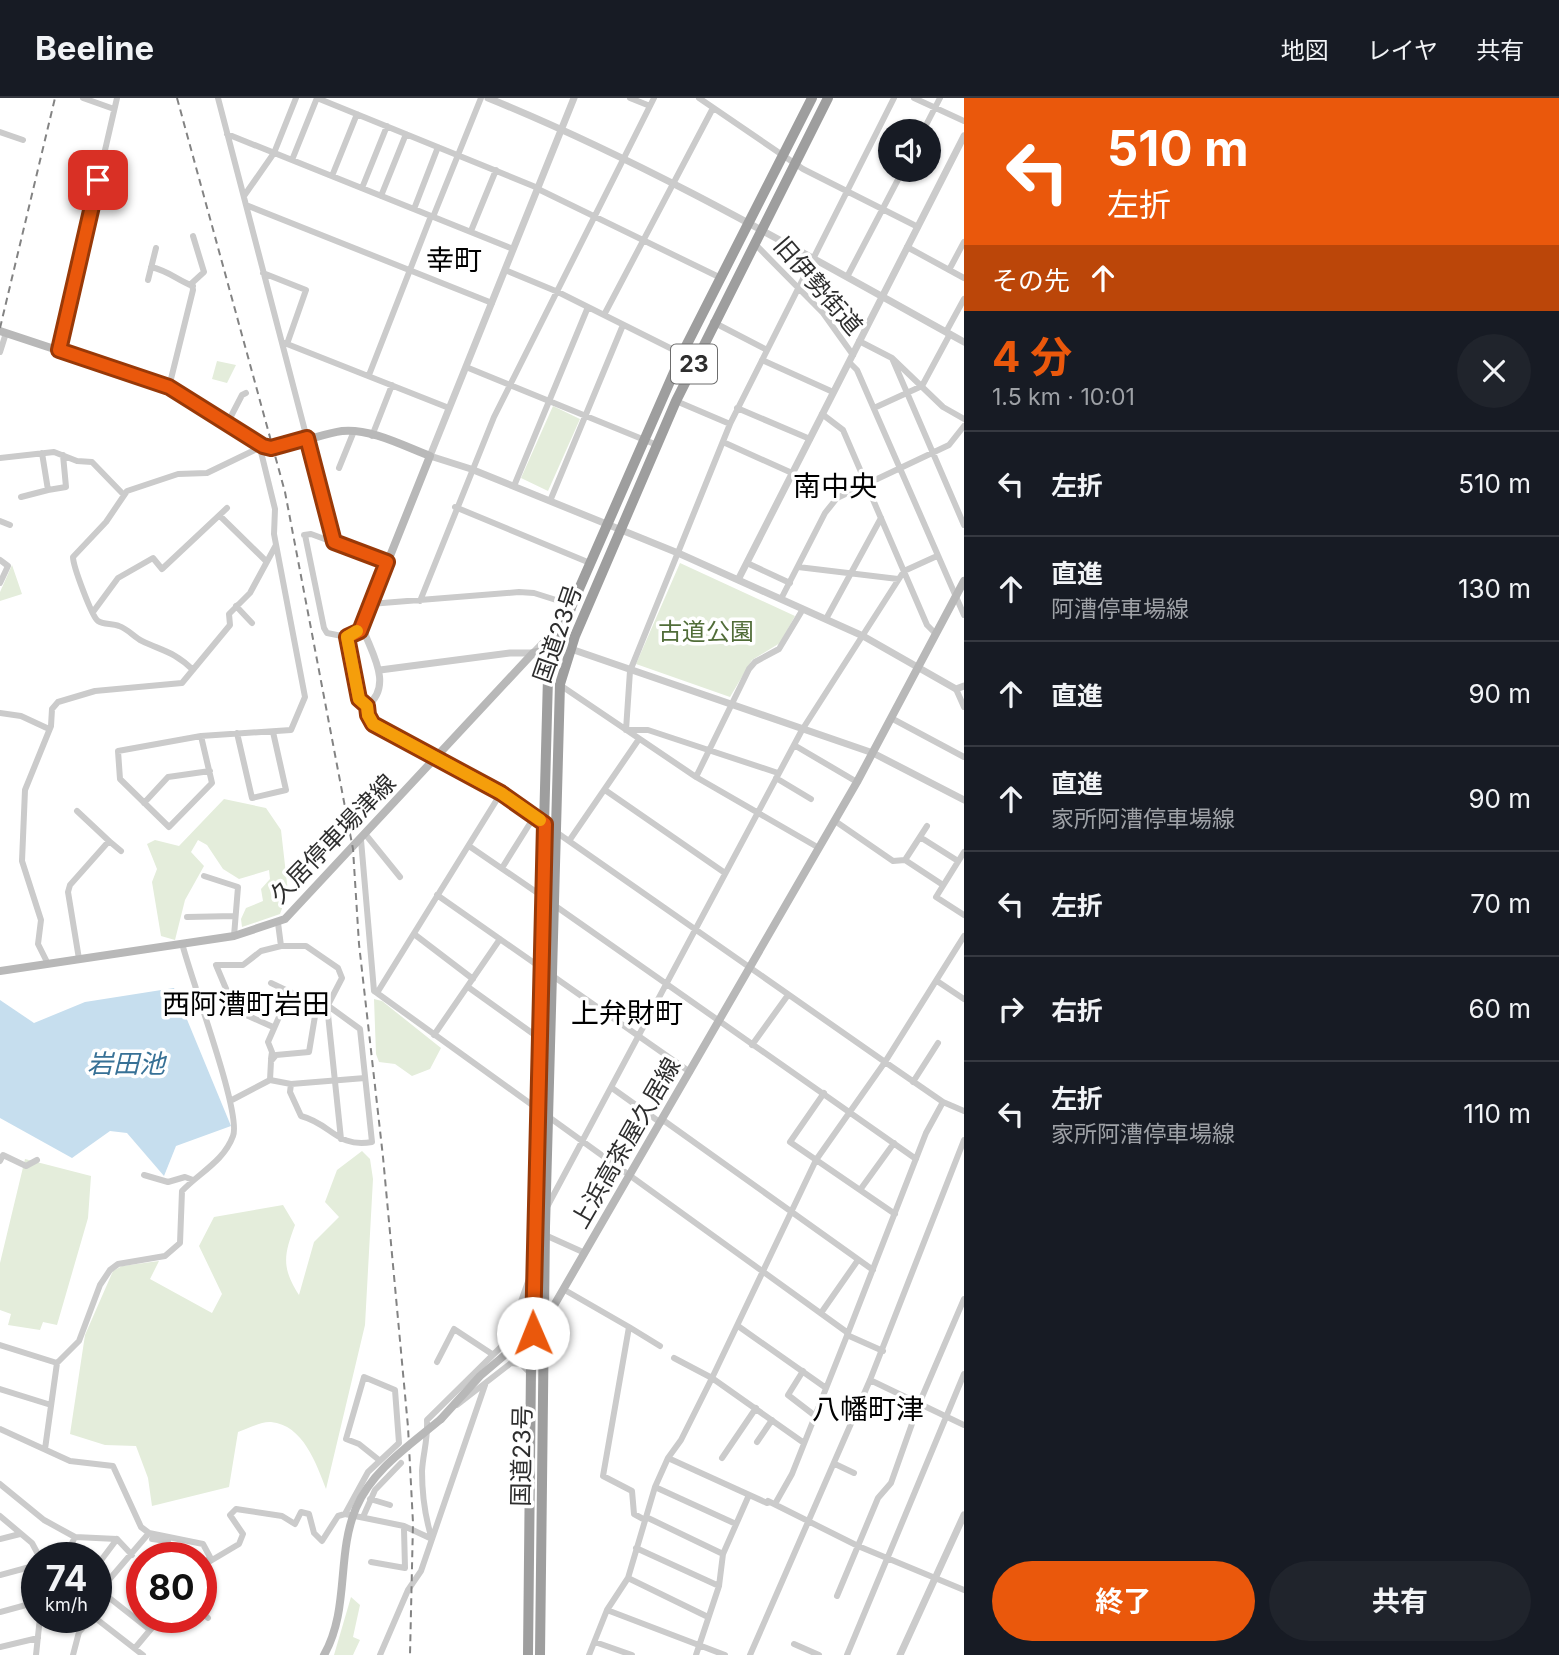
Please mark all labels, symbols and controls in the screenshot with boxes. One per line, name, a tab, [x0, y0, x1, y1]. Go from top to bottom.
text: Beeline	[35, 28, 154, 68]
text: 地図	[1281, 36, 1329, 65]
text: レイヤ	[1367, 36, 1438, 65]
text: 共有	[1476, 36, 1524, 65]
map controls	[878, 119, 941, 182]
button: sound	[878, 119, 941, 182]
text: 510 m	[1107, 119, 1249, 178]
icon: left	[992, 126, 1083, 217]
pin	[68, 150, 128, 210]
icon: arrive	[79, 161, 117, 199]
text: 左折	[1107, 185, 1171, 224]
street label: 旧伊勢街道	[768, 231, 869, 340]
district label: 幸町	[426, 243, 482, 277]
icon: ahead	[1084, 259, 1122, 297]
text: その先	[992, 265, 1070, 296]
text: 4 分	[992, 331, 1072, 382]
button: close	[1457, 334, 1531, 408]
road number: 23	[671, 344, 717, 384]
text: 1.5 km · 10:01	[992, 383, 1135, 411]
icon: left	[992, 465, 1030, 503]
text: 510 m	[1458, 468, 1531, 499]
district label: 南中央	[793, 469, 877, 503]
text: 左折	[1051, 470, 1103, 501]
text: 直進	[1051, 558, 1103, 589]
icon: ahead	[992, 570, 1030, 608]
text: 130 m	[1458, 573, 1531, 604]
street label: 国道23号	[527, 581, 588, 687]
text: 阿漕停車場線	[1051, 595, 1189, 623]
park label: 古道公園	[658, 617, 754, 646]
icon: ahead	[992, 675, 1030, 713]
text: 90 m	[1468, 678, 1531, 709]
text: 直進	[1051, 680, 1103, 711]
street label: 久居停車場津線	[264, 768, 401, 909]
text: 直進	[1051, 768, 1103, 799]
icon: ahead	[992, 780, 1030, 818]
text: 90 m	[1468, 783, 1531, 814]
text: 家所阿漕停車場線	[1051, 805, 1235, 833]
icon: left	[992, 885, 1030, 923]
text: 70 m	[1470, 888, 1531, 919]
text: 左折	[1051, 890, 1103, 921]
district label: 西阿漕町岩田	[162, 987, 330, 1021]
icon: right	[992, 990, 1030, 1028]
text: 60 m	[1468, 993, 1531, 1024]
text: 右折	[1051, 995, 1103, 1026]
district label: 上弁財町	[571, 996, 683, 1030]
water label: 岩田池	[87, 1048, 168, 1079]
street label: 上浜高茶屋久居線	[565, 1052, 686, 1233]
text: 左折	[1051, 1083, 1103, 1114]
icon: left	[992, 1095, 1030, 1133]
text: 110 m	[1463, 1098, 1531, 1129]
text: 家所阿漕停車場線	[1051, 1120, 1235, 1148]
position arrow	[496, 1296, 570, 1370]
district label: 八幡町津	[812, 1392, 924, 1426]
street label: 国道23号	[506, 1405, 537, 1507]
speed limit sign: 80	[126, 1542, 217, 1633]
text: 74	[46, 1557, 88, 1599]
button: 終了	[992, 1561, 1255, 1641]
button: 共有	[1269, 1561, 1531, 1641]
text: km/h	[45, 1594, 88, 1615]

